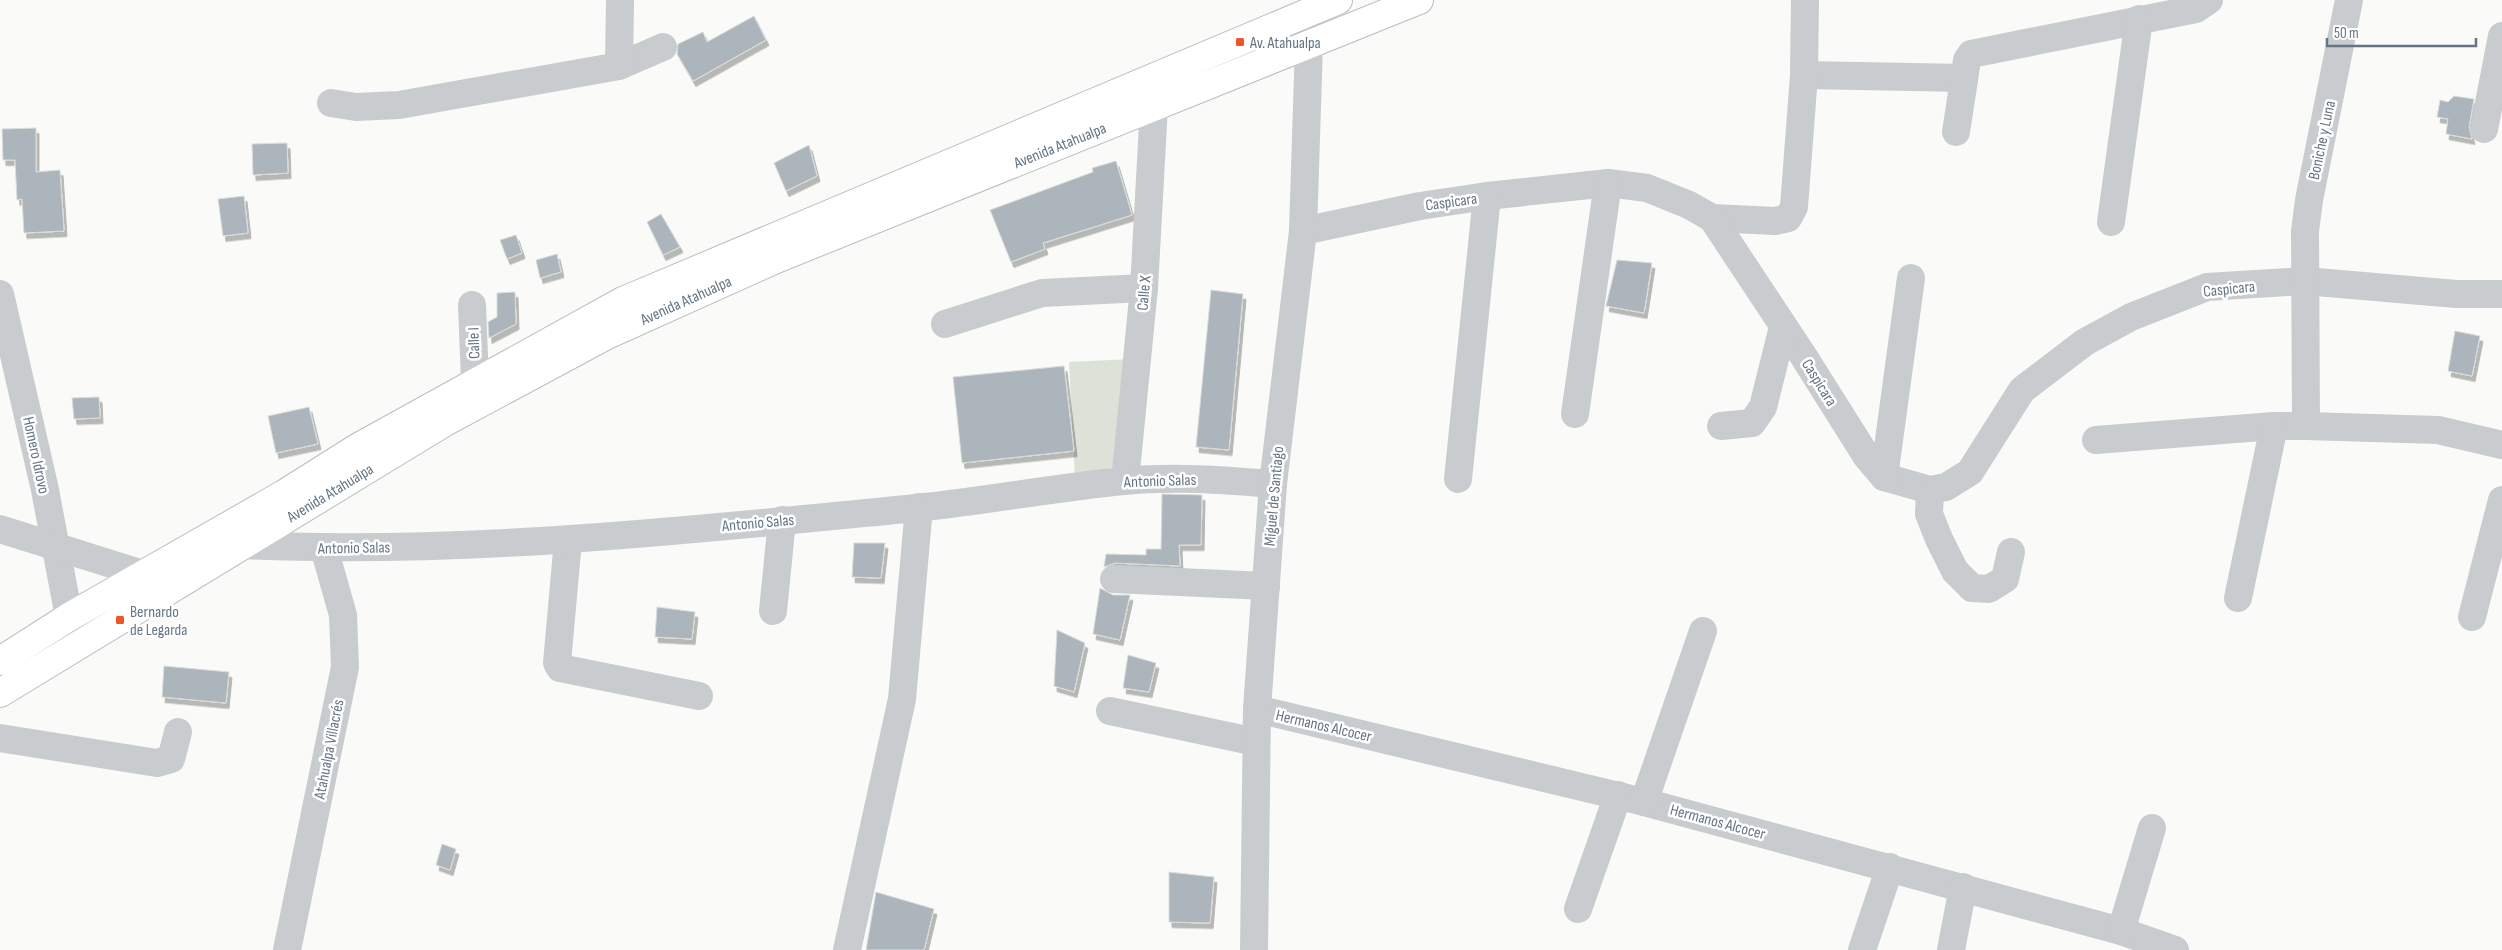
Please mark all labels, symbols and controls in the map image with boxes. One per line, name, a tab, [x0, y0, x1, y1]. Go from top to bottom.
scale bar	[2327, 15, 2476, 47]
text: 50 m	[2334, 24, 2359, 43]
place label: Av. Atahualpa	[1249, 34, 1321, 53]
marker: Av. Atahualpa	[1234, 36, 1246, 48]
street label: Boniche y Luna	[2305, 99, 2340, 181]
street label: Avenida Atahualpa	[1010, 119, 1109, 174]
street label: Caspicara	[1424, 189, 1478, 216]
street label: Avenida Atahualpa	[637, 272, 735, 330]
street label: Calle X	[1133, 274, 1156, 312]
street label: Caspicara	[2202, 277, 2256, 302]
street label: Calle I	[464, 327, 485, 359]
street label: Caspicara	[1797, 356, 1841, 410]
street label: Homero Idrovo	[18, 415, 53, 496]
street label: Miguel de Santiago	[1261, 445, 1288, 547]
street label: Avenida Atahualpa	[283, 460, 377, 528]
street label: Antonio Salas	[1123, 471, 1197, 492]
street label: Antonio Salas	[720, 511, 795, 536]
street label: Antonio Salas	[317, 538, 391, 559]
place label: Bernardo de Legarda	[130, 603, 187, 640]
marker: Bernardo de Legarda	[114, 614, 126, 626]
street label: Atahualpa Villacrés	[310, 698, 348, 802]
street label: Hermanos Alcocer	[1274, 706, 1374, 747]
street label: Hermanos Alcocer	[1668, 801, 1768, 844]

